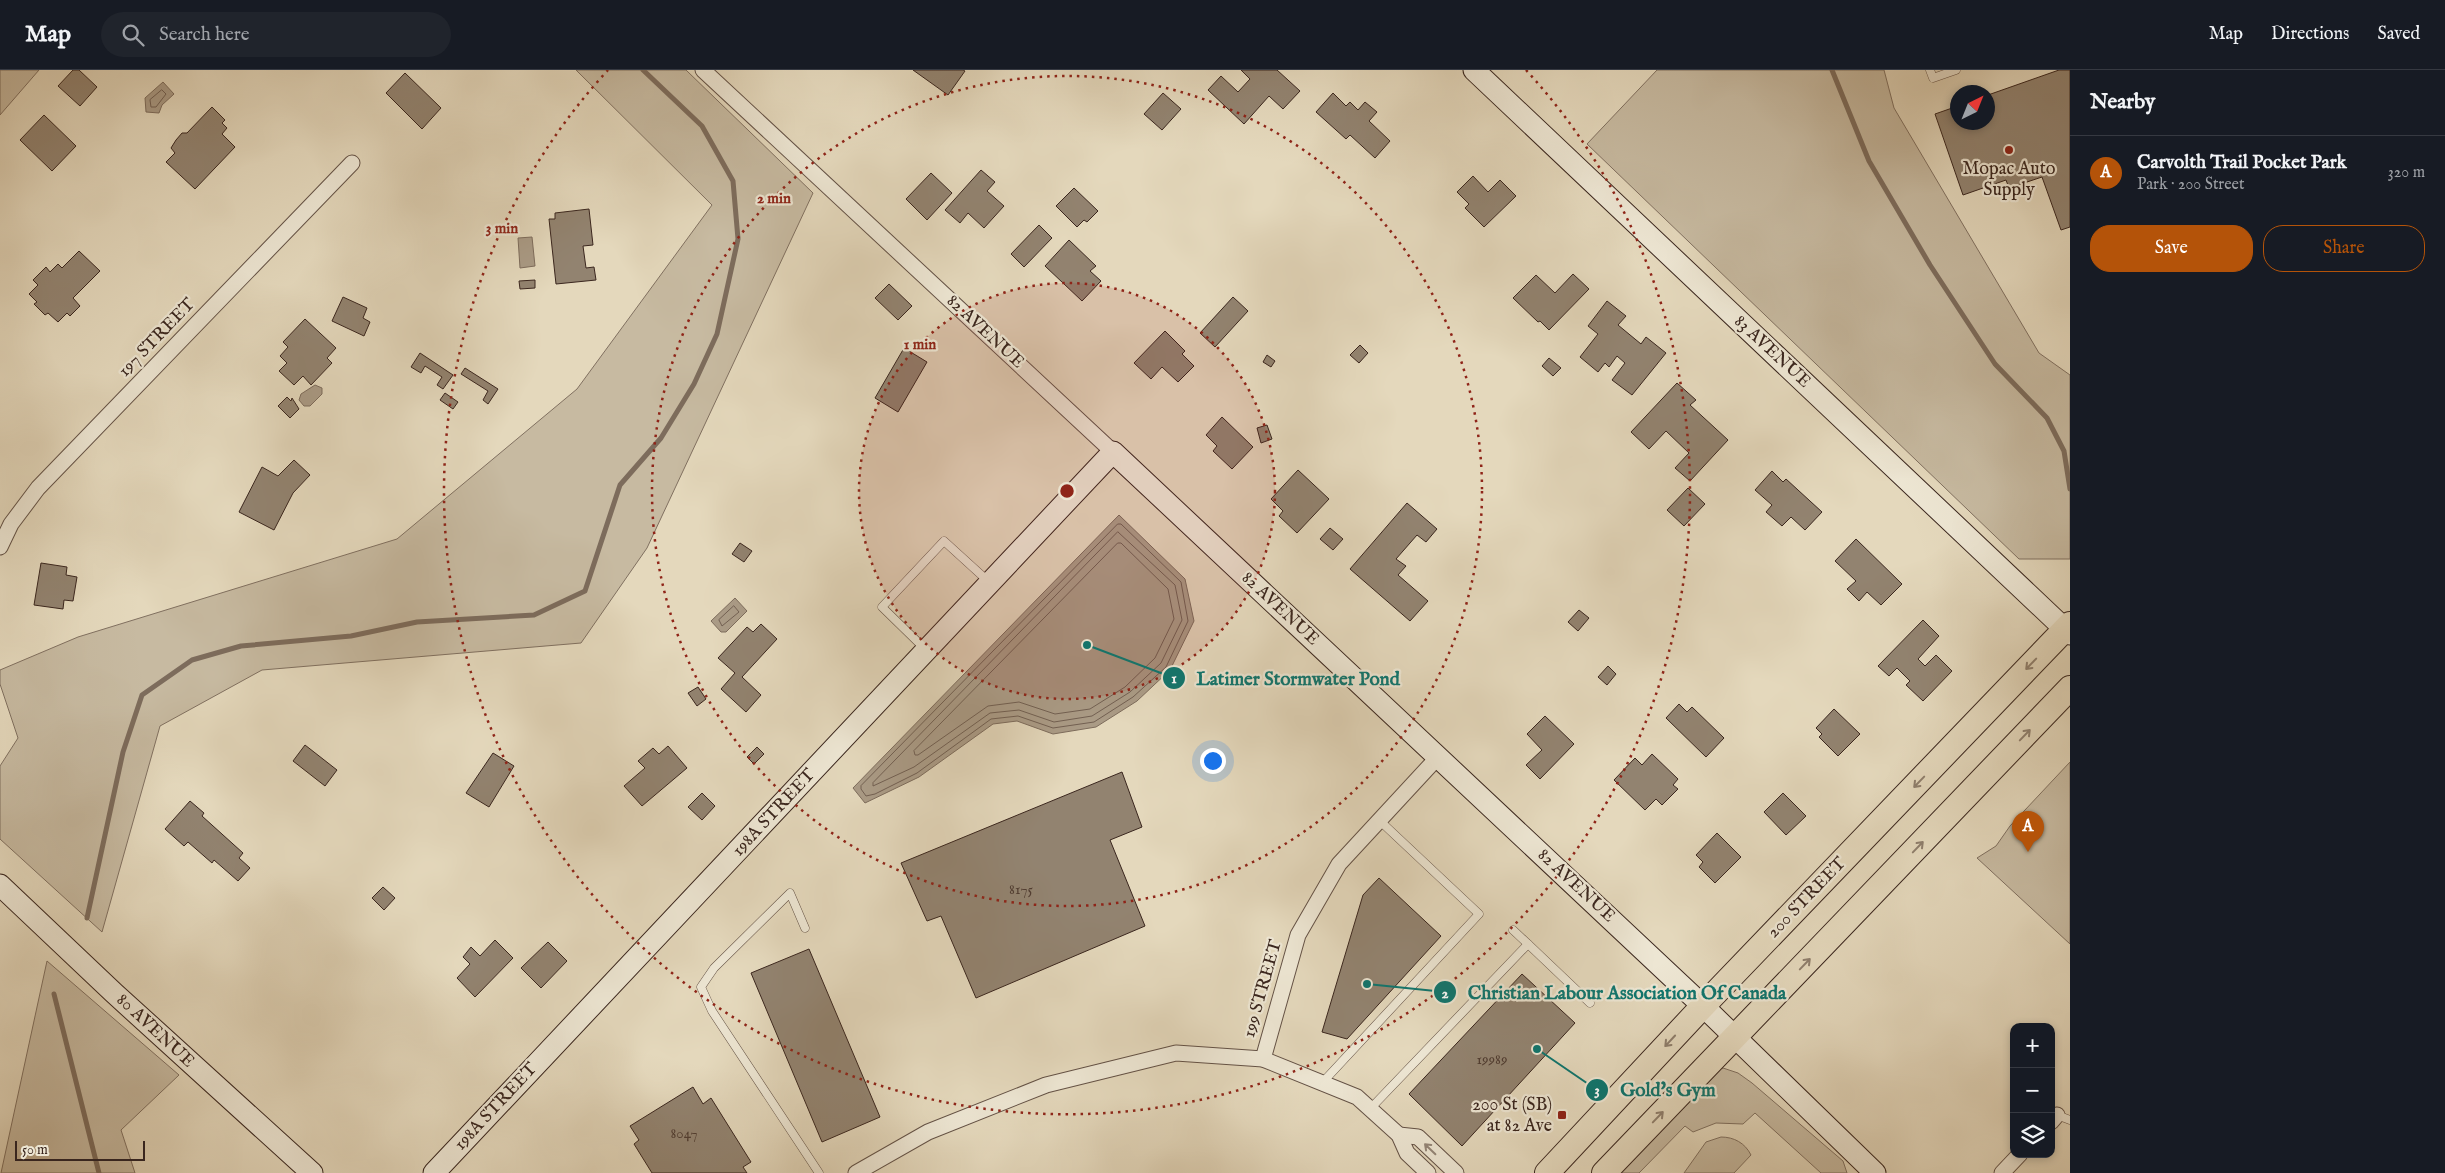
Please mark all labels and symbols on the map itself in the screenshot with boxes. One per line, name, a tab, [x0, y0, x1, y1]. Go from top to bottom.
north arrow	[1950, 85, 1995, 130]
marker: Mopac Auto Supply	[2003, 144, 2015, 156]
place label: Mopac Auto Supply	[1963, 158, 2056, 202]
text: 2 min	[757, 189, 791, 208]
text: 3 min	[486, 219, 518, 238]
street label: 82 AVENUE	[941, 290, 1029, 374]
street label: 197 STREET	[114, 294, 200, 382]
street label: 83 AVENUE	[1729, 311, 1815, 393]
text: 1 min	[904, 335, 936, 354]
centre of rings	[1058, 482, 1076, 500]
street label: 82 AVENUE	[1236, 567, 1324, 651]
one-way arrow	[2025, 658, 2037, 671]
callout: Latimer Stormwater Pond	[1161, 661, 1410, 695]
text: Latimer Stormwater Pond	[1196, 668, 1401, 692]
text: 1	[1171, 669, 1177, 688]
one-way arrow	[2019, 729, 2031, 741]
your location	[1200, 748, 1226, 774]
street label: 198A STREET	[727, 764, 821, 862]
one-way arrow	[1913, 775, 1925, 788]
pin: A	[2012, 811, 2044, 852]
one-way arrow	[1912, 840, 1924, 853]
street label: 82 AVENUE	[1532, 844, 1620, 928]
street label: 200 STREET	[1763, 853, 1851, 943]
house number: 8175	[1009, 880, 1034, 899]
street label: 199 STREET	[1238, 938, 1288, 1040]
one-way arrow	[1799, 958, 1811, 970]
callout: Christian Labour Association Of Canada	[1433, 975, 1796, 1009]
text: Christian Labour Association Of Canada	[1468, 982, 1787, 1006]
text: 2	[1441, 984, 1449, 1003]
street label: 80 AVENUE	[111, 989, 199, 1073]
one-way arrow	[1664, 1035, 1676, 1048]
house number: 19989	[1476, 1050, 1508, 1069]
street label: 198A STREET	[449, 1058, 543, 1156]
callout: Gold's Gym	[1585, 1073, 1725, 1107]
text: Gold's Gym	[1620, 1079, 1716, 1103]
text: 3	[1594, 1081, 1600, 1100]
place label: 200 St (SB) at 82 Ave	[1472, 1094, 1552, 1138]
marker: 200 St (SB) at 82 Ave	[1556, 1109, 1568, 1121]
one-way arrow	[1652, 1111, 1664, 1124]
house number: 8047	[670, 1124, 698, 1143]
scale bar	[15, 1138, 145, 1161]
one-way arrow	[1425, 1143, 1437, 1155]

